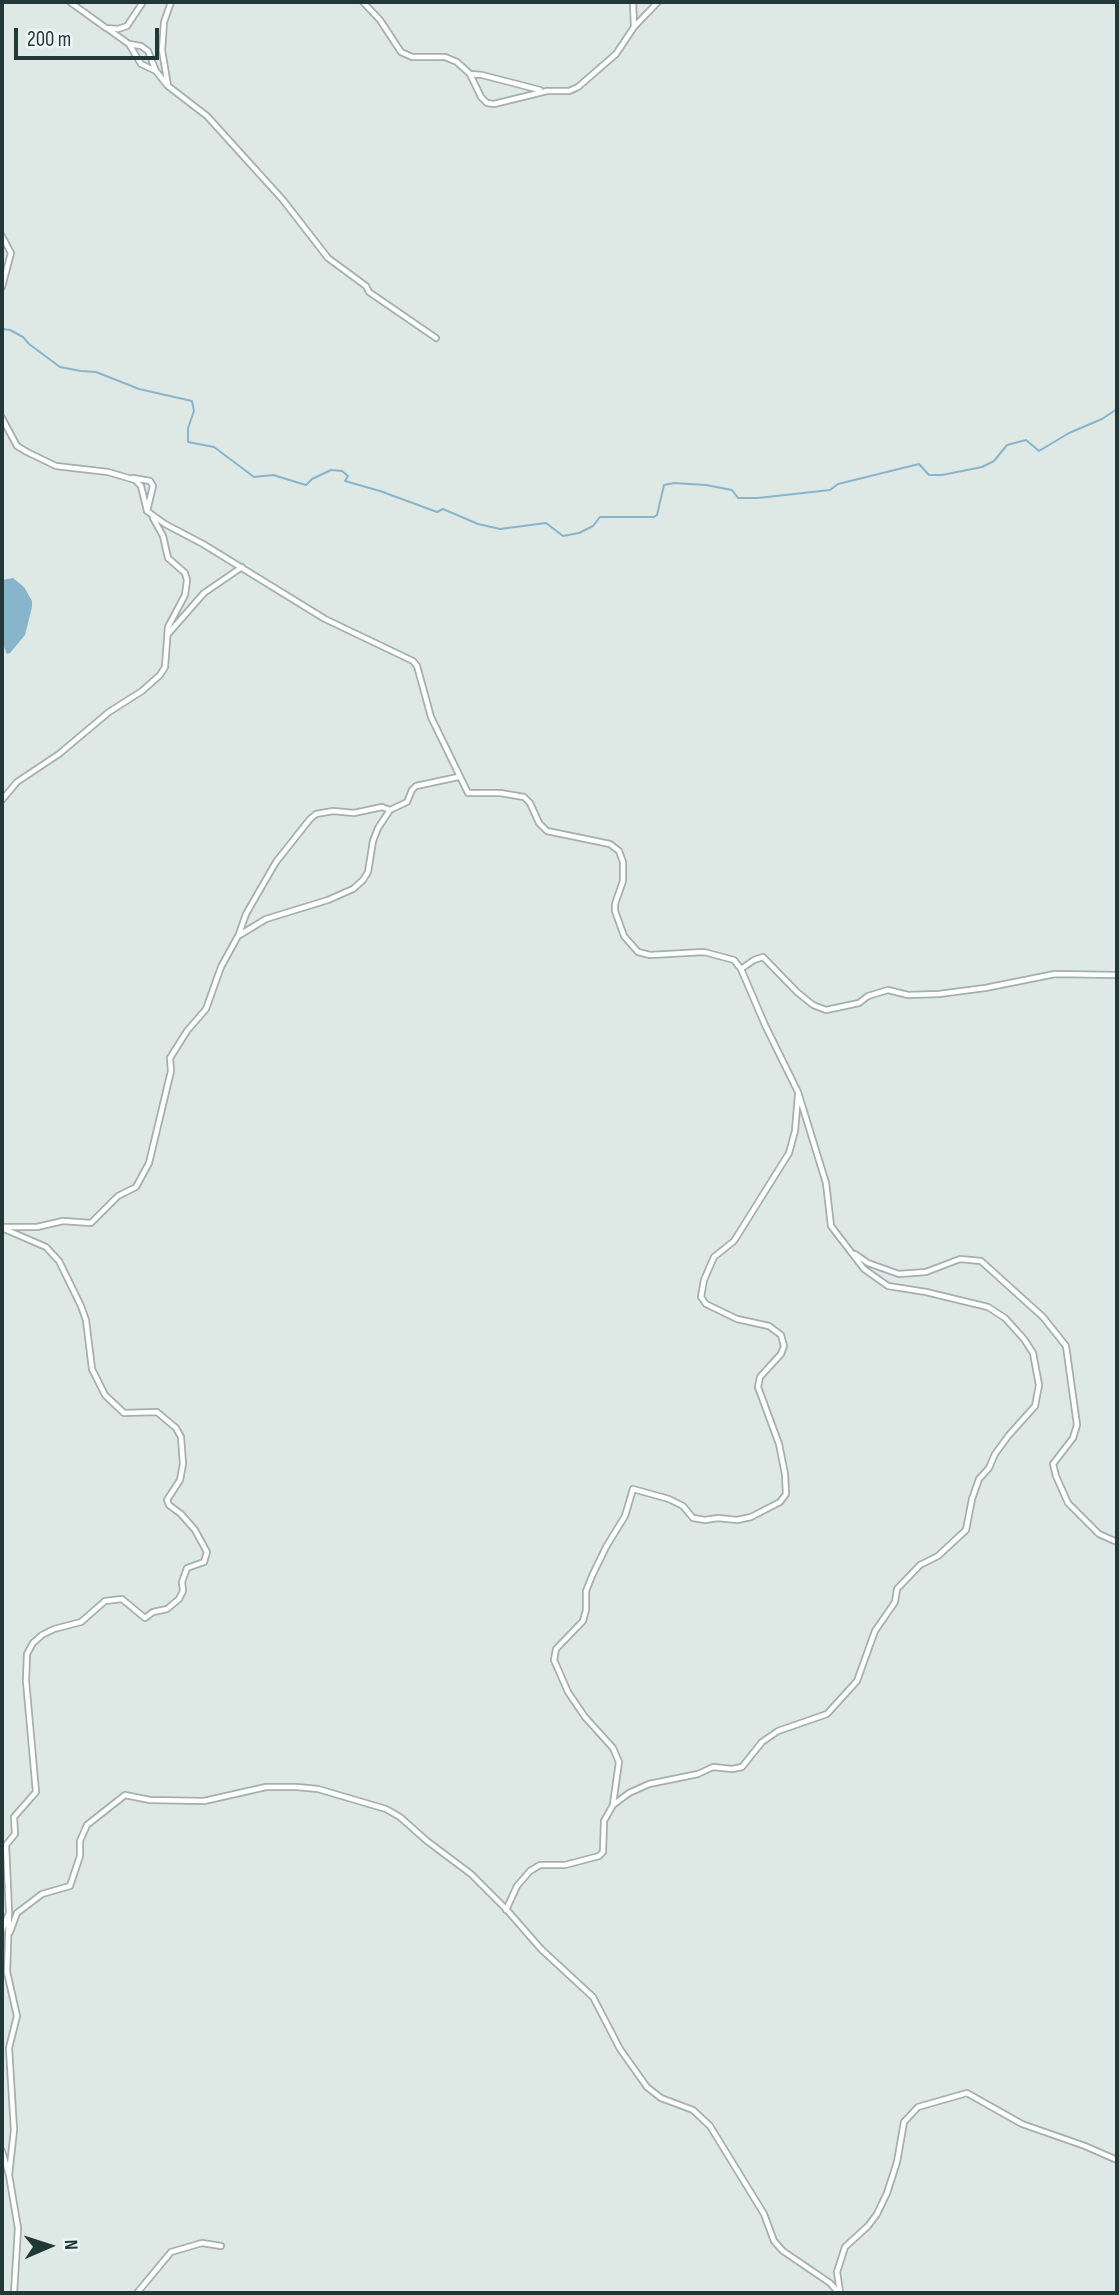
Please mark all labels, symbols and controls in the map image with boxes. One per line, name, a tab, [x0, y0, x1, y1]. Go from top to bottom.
scale bar	[18, 14, 163, 58]
text: 200 m	[27, 27, 71, 52]
north arrow	[14, 2211, 84, 2281]
text: N	[59, 2239, 82, 2251]

